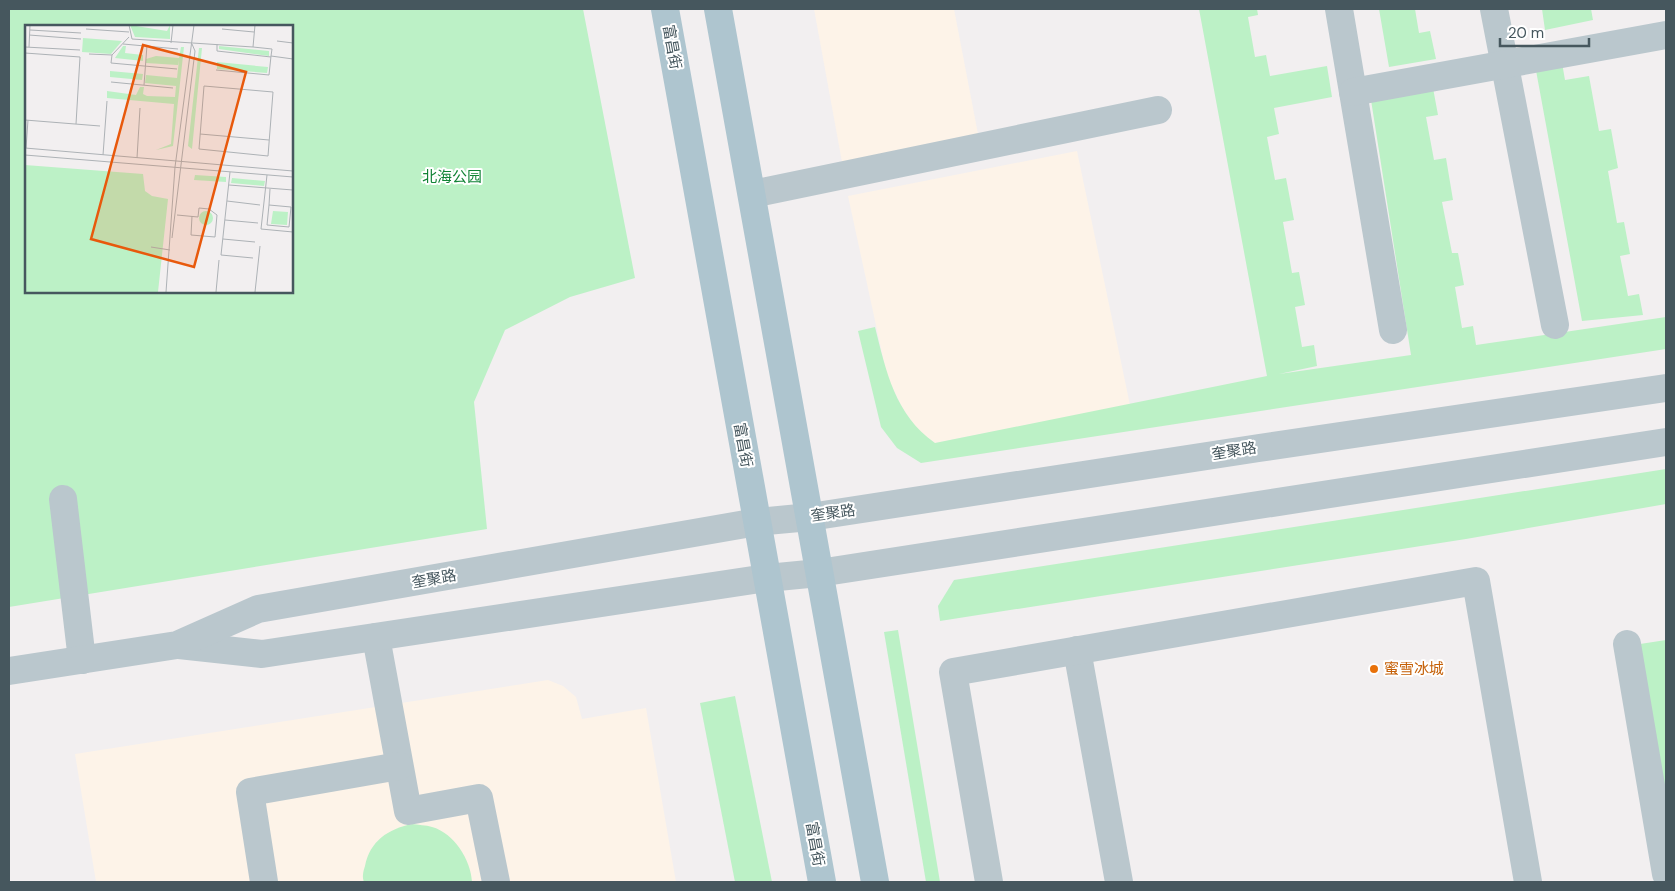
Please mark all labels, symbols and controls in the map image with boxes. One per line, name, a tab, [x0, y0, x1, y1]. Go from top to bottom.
scale bar	[1500, 15, 1589, 47]
street label: 富昌街	[658, 23, 686, 71]
text: 20 m	[1508, 23, 1544, 43]
inset map	[25, 25, 292, 292]
park label: 北海公园	[422, 167, 482, 187]
street label: 富昌街	[729, 421, 757, 469]
street label: 奎聚路	[1210, 438, 1258, 464]
street label: 奎聚路	[809, 500, 857, 526]
street label: 奎聚路	[410, 565, 458, 593]
place label: 蜜雪冰城	[1384, 659, 1444, 679]
marker: 蜜雪冰城	[1368, 663, 1380, 675]
street label: 富昌街	[801, 820, 829, 868]

